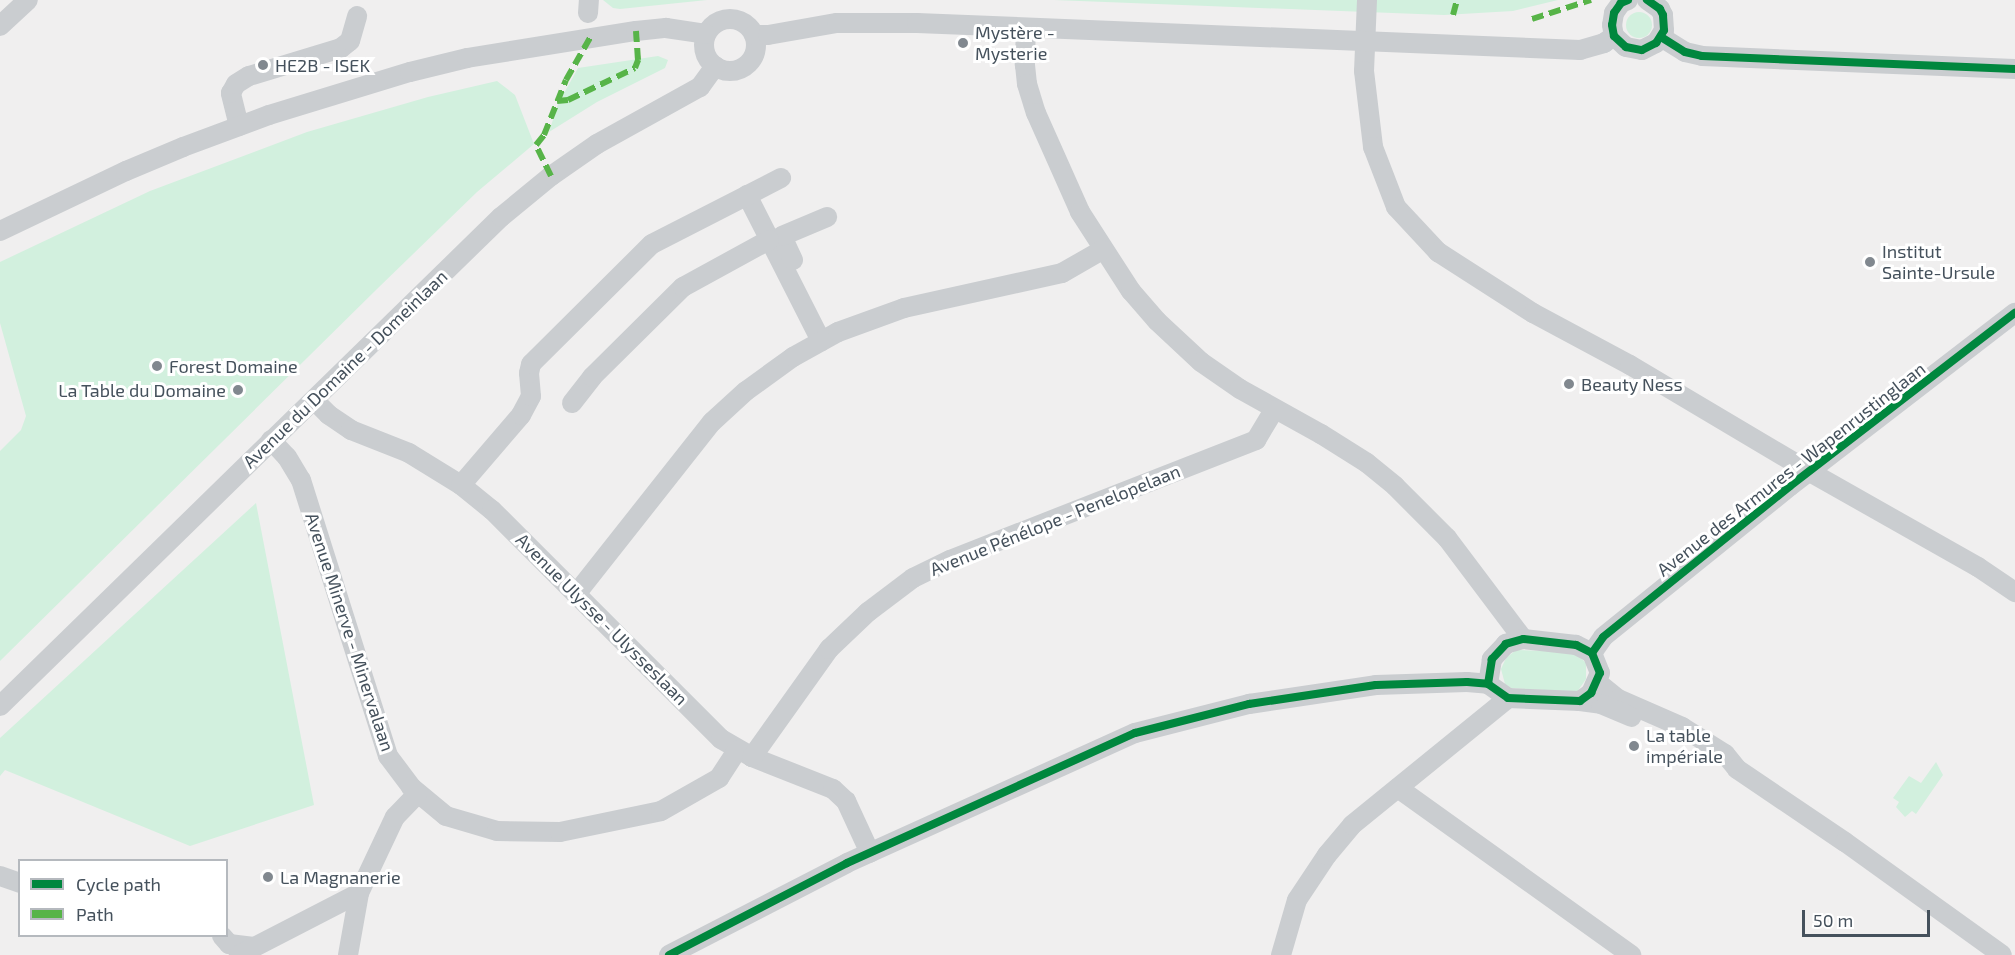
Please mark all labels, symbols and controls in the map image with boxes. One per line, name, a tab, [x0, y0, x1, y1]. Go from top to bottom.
place label: Mystère - Mysterie	[975, 22, 1055, 64]
marker: Mystère - Mysterie	[956, 36, 970, 50]
place label: HE2B - ISEK	[275, 54, 370, 76]
marker: HE2B - ISEK	[256, 58, 270, 72]
place label: Institut Sainte-Ursule	[1882, 241, 1995, 284]
marker: Institut Sainte-Ursule	[1863, 255, 1877, 269]
street label: Avenue du Domaine - Domeinlaan	[238, 266, 452, 472]
place label: Forest Domaine	[169, 355, 298, 377]
street label: Avenue des Armures - Wapenrustinglaan	[1652, 357, 1930, 581]
marker: Forest Domaine	[150, 359, 164, 373]
place label: Beauty Ness	[1581, 373, 1683, 395]
marker: Beauty Ness	[1562, 377, 1576, 391]
place label: La Table du Domaine	[58, 379, 226, 401]
marker: La Table du Domaine	[231, 383, 245, 397]
street label: Avenue Pénélope - Penelopelaan	[927, 460, 1183, 580]
street label: Avenue Minerve - Minervalaan	[301, 510, 399, 754]
street label: Avenue Ulysse - Ulysseslaan	[512, 529, 692, 709]
place label: La table impériale	[1646, 725, 1723, 768]
marker: La table impériale	[1627, 739, 1641, 753]
legend	[18, 859, 228, 937]
place label: La Magnanerie	[280, 866, 401, 888]
marker: La Magnanerie	[261, 870, 275, 884]
text: Cycle path	[76, 873, 161, 895]
scale bar	[1805, 898, 1932, 936]
text: Path	[76, 903, 114, 925]
text: 50 m	[1813, 909, 1853, 931]

